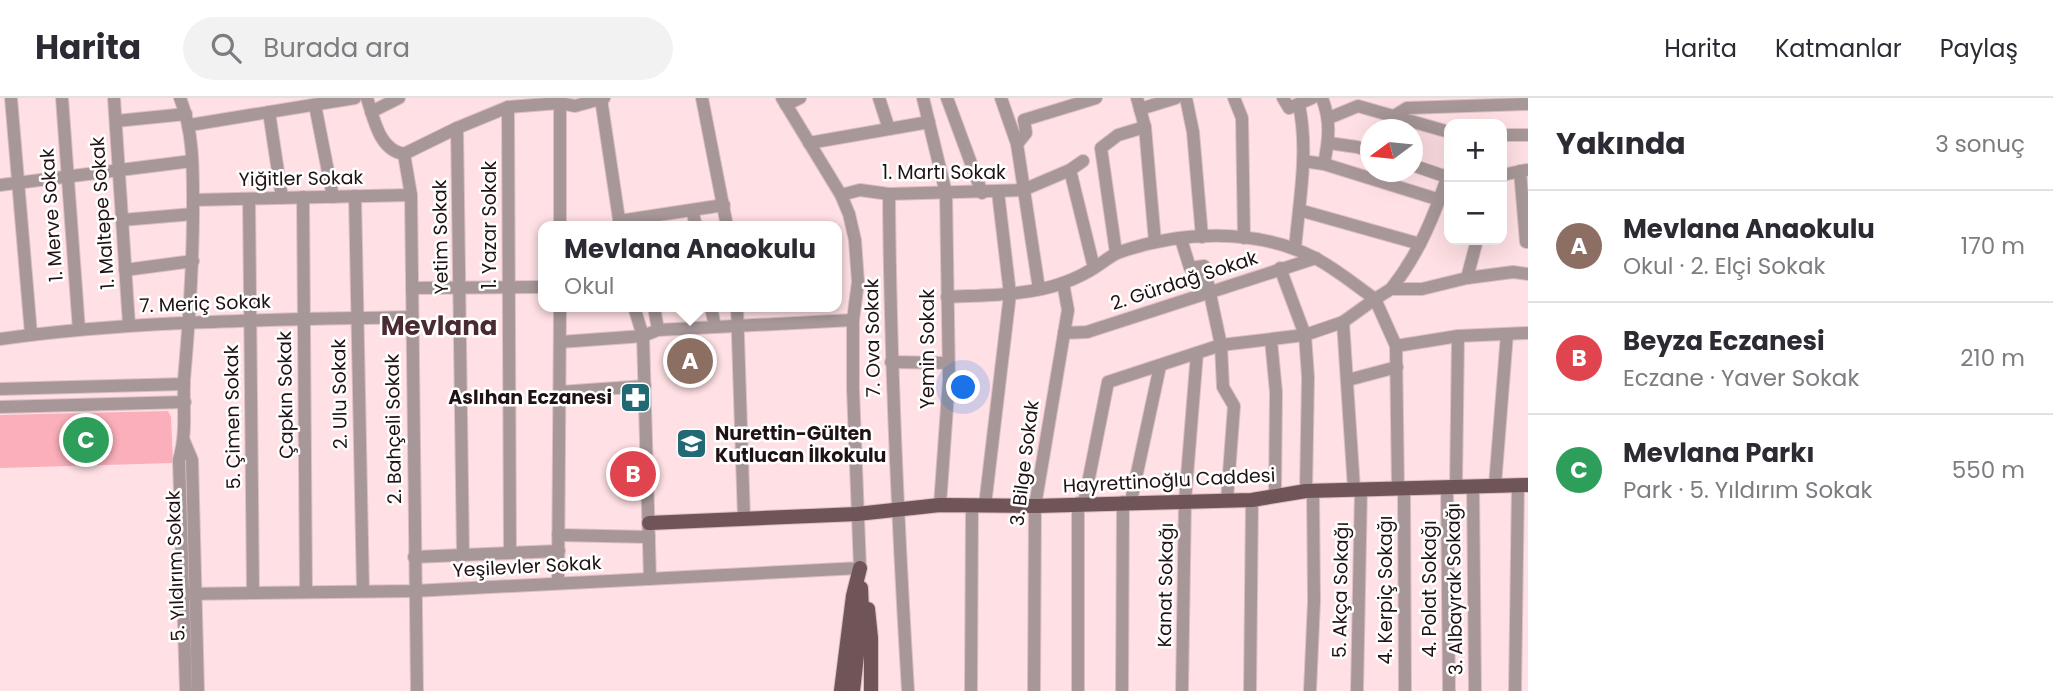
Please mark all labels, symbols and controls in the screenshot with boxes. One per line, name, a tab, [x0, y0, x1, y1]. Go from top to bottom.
search box	[183, 17, 673, 80]
text: Harita	[35, 24, 141, 71]
icon: search	[207, 29, 245, 67]
text: Burada ara	[263, 30, 410, 66]
text: Harita	[1664, 32, 1737, 65]
text: Katmanlar	[1775, 32, 1902, 65]
text: Paylaş	[1940, 32, 2018, 65]
north arrow	[1360, 119, 1423, 182]
map controls	[1444, 119, 1507, 245]
button: +	[1444, 119, 1507, 182]
text: Yakında	[1556, 122, 1686, 165]
text: 3 sonuç	[1935, 128, 2025, 160]
street label: 1. Maltepe Sokak	[84, 135, 121, 290]
street label: 1. Merve Sokak	[33, 147, 70, 283]
street label: 1. Martı Sokak	[882, 159, 1006, 186]
street label: 1. Yazar Sokak	[476, 161, 503, 289]
street label: Yiğitler Sokak	[239, 164, 364, 193]
street label: Yetim Sokak	[426, 179, 455, 295]
button: −	[1444, 182, 1507, 245]
text: Mevlana Anaokulu	[1623, 211, 1875, 247]
popup	[538, 221, 842, 312]
text: A	[1571, 230, 1587, 262]
text: 170 m	[1961, 230, 2025, 262]
text: Mevlana Anaokulu	[564, 231, 816, 267]
street label: 2. Gürdağ Sokak	[1107, 244, 1261, 317]
text: Okul · 2. Elçi Sokak	[1623, 250, 1825, 282]
text: Okul	[564, 270, 614, 302]
street label: 7. Ova Sokak	[858, 278, 887, 398]
street label: 7. Meriç Sokak	[139, 288, 271, 319]
street label: Yemin Sokak	[914, 289, 941, 409]
district label: Mevlana	[381, 308, 497, 344]
text: Beyza Eczanesi	[1623, 323, 1825, 359]
street label: Çapkın Sokak	[271, 331, 300, 459]
pin: A	[667, 335, 713, 387]
street label: 2. Ulu Sokak	[325, 338, 354, 449]
text: B	[1571, 342, 1587, 374]
text: 210 m	[1960, 342, 2025, 374]
street label: 5. Çimen Sokak	[218, 344, 247, 490]
street label: 2. Bahçeli Sokak	[379, 354, 408, 504]
text: Eczane · Yaver Sokak	[1623, 362, 1859, 394]
your location	[946, 370, 980, 404]
pharmacy icon: Aslıhan Eczanesi	[618, 380, 652, 414]
place label: Aslıhan Eczanesi	[448, 384, 612, 411]
street label: 3. Bilge Sokak	[1003, 398, 1046, 528]
pin: C	[63, 414, 109, 466]
place label: Nurettin-Gülten Kutlucan İlkokulu	[715, 420, 886, 469]
school or university icon: Nurettin-Gülten Kutlucan İlkokulu	[675, 427, 709, 461]
text: Mevlana Parkı	[1623, 435, 1815, 471]
pin: B	[610, 448, 656, 500]
text: C	[1570, 454, 1588, 486]
text: 550 m	[1952, 454, 2025, 486]
street label: Hayrettinoğlu Caddesi	[1062, 461, 1276, 500]
text: Park · 5. Yıldırım Sokak	[1623, 474, 1872, 506]
street label: 5. Yıldırım Sokak	[159, 490, 192, 642]
street label: 3. Albayrak Sokağı	[1439, 503, 1470, 675]
street label: 4. Kerpiç Sokağı	[1372, 516, 1399, 664]
street label: 4. Polat Sokağı	[1416, 520, 1443, 658]
street label: Kanat Sokağı	[1151, 522, 1180, 648]
street label: 5. Akça Sokağı	[1326, 522, 1355, 658]
street label: Yeşilevler Sokak	[452, 549, 602, 584]

